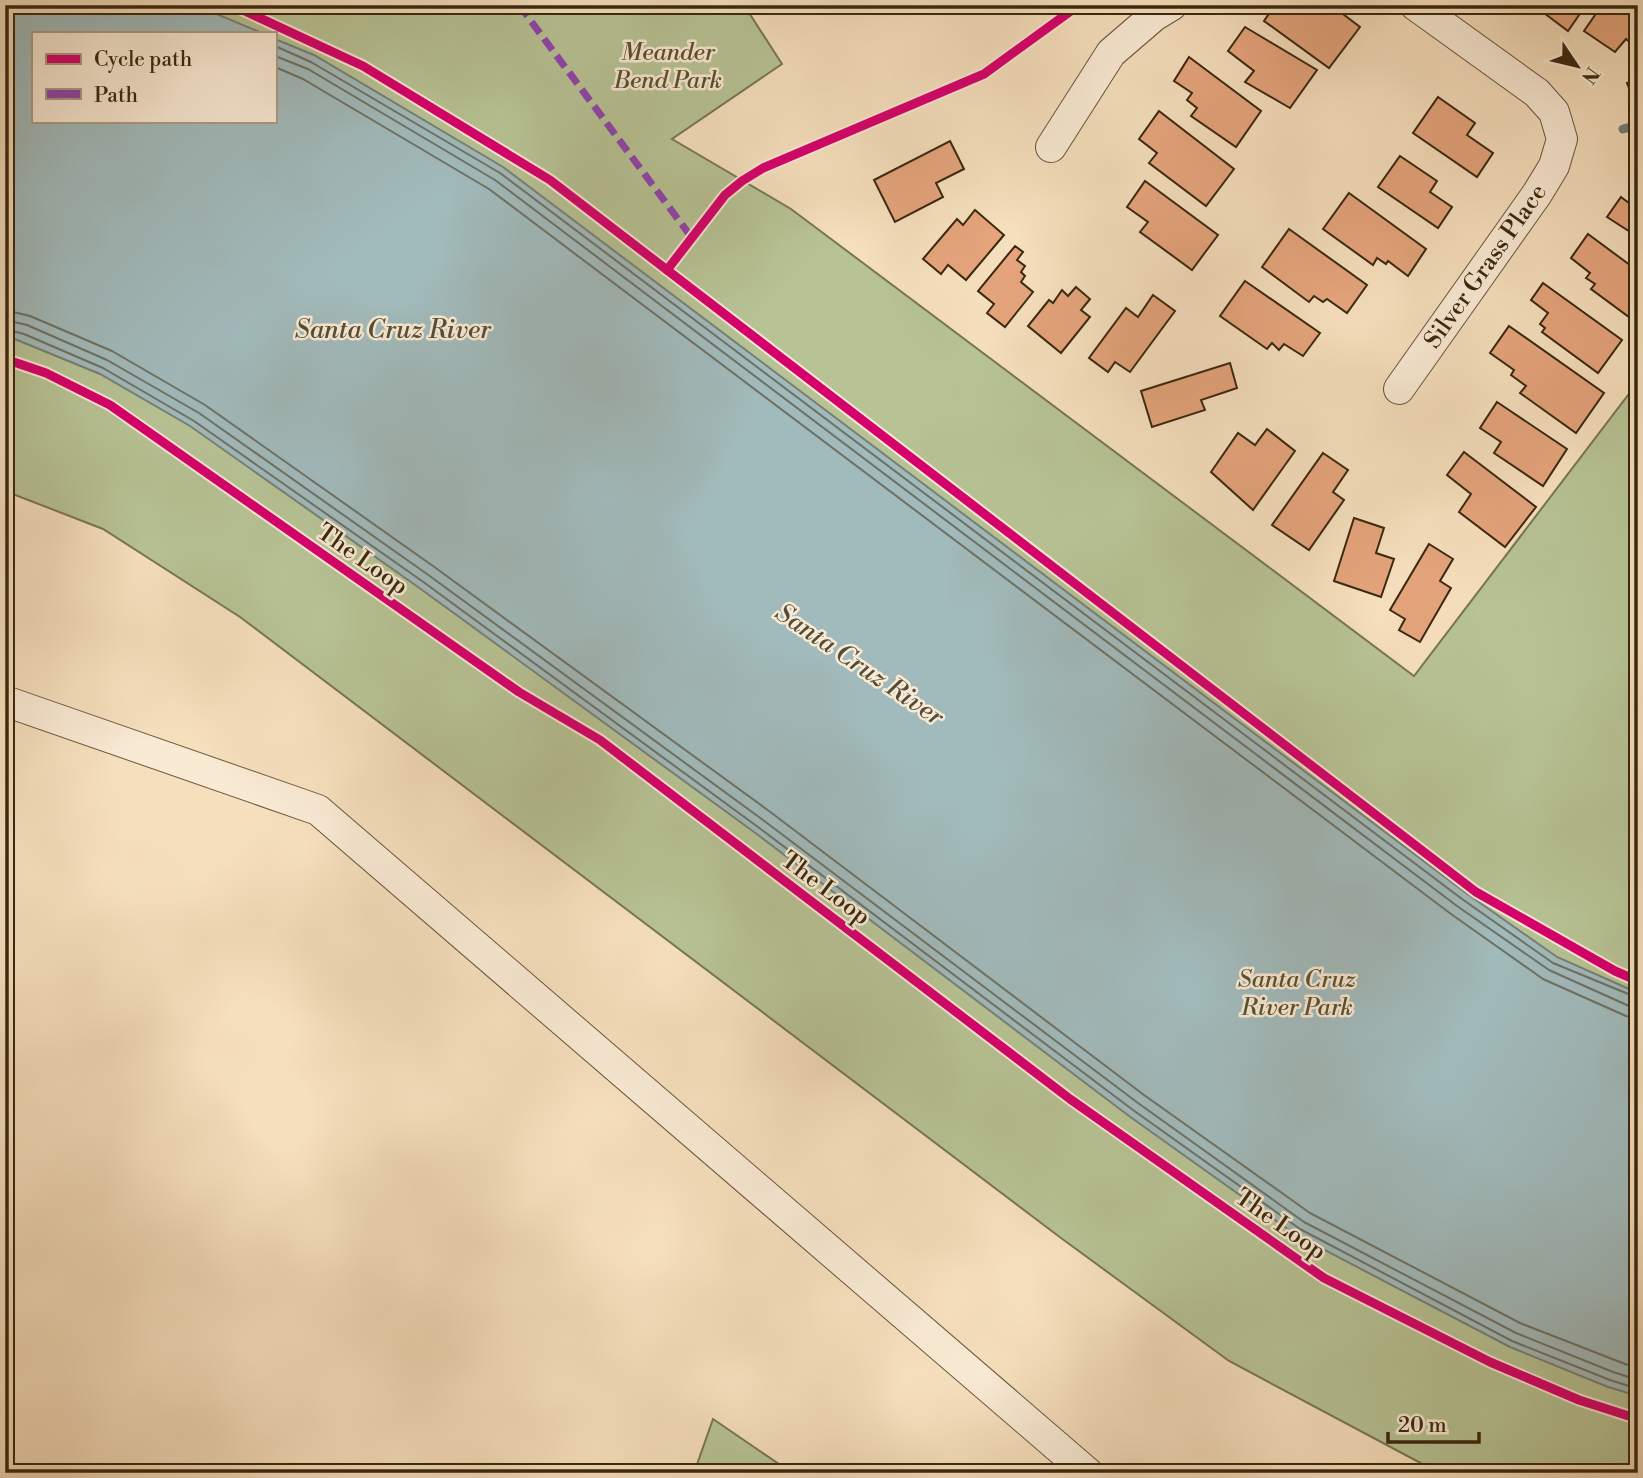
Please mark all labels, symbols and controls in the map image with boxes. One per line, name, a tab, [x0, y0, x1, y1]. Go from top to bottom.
legend	[32, 32, 276, 122]
north arrow	[1542, 32, 1612, 102]
park label: Meander Bend Park	[613, 38, 722, 96]
text: Cycle path	[94, 47, 193, 73]
text: N	[1576, 62, 1604, 88]
text: Path	[94, 83, 139, 109]
street label: Silver Grass Place	[1418, 179, 1554, 355]
water label: Santa Cruz River	[295, 314, 492, 346]
street label: The Loop	[311, 518, 414, 602]
water label: Santa Cruz River	[769, 597, 951, 734]
street label: The Loop	[775, 845, 876, 932]
park label: Santa Cruz River Park	[1238, 965, 1356, 1023]
street label: The Loop	[1229, 1183, 1332, 1267]
scale bar	[1388, 1401, 1478, 1445]
text: 20 m	[1398, 1413, 1447, 1439]

